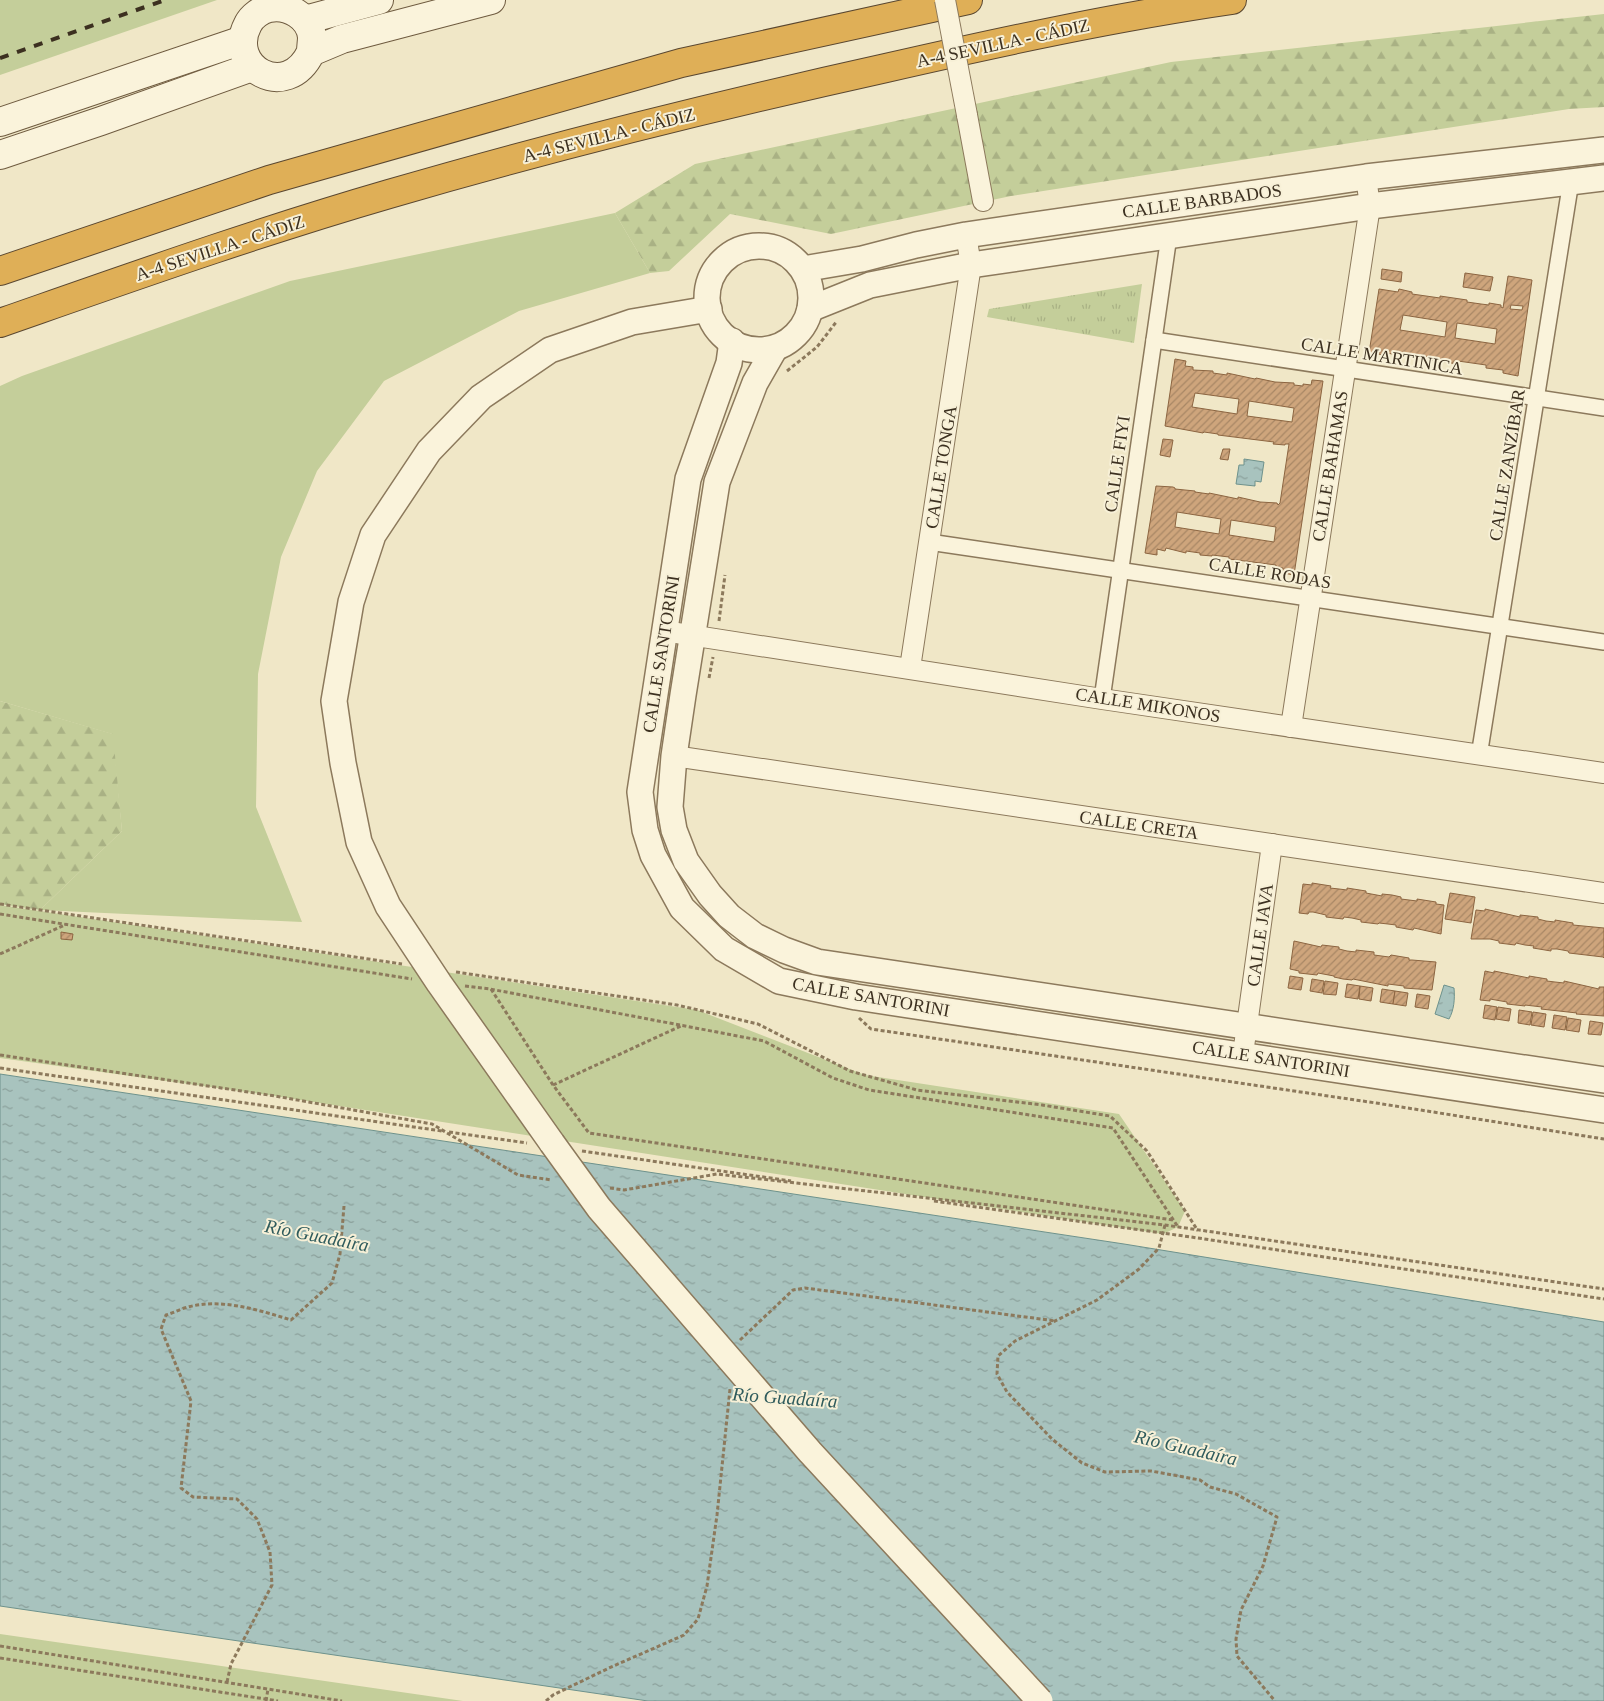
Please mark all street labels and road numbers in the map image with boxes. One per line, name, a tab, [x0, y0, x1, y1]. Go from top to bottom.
street label: A-4 SEVILLA - CÁDIZ	[914, 14, 1091, 71]
street label: A-4 SEVILLA - CÁDIZ	[521, 103, 697, 166]
street label: CALLE BARBADOS	[1121, 180, 1283, 222]
street label: A-4 SEVILLA - CÁDIZ	[133, 210, 307, 285]
street label: CALLE MARTINICA	[1300, 333, 1464, 379]
street label: CALLE ZANZÍBAR	[1484, 387, 1529, 542]
street label: CALLE BAHAMAS	[1308, 389, 1352, 543]
street label: CALLE TONGA	[921, 404, 961, 530]
street label: CALLE FIYI	[1100, 414, 1134, 514]
street label: CALLE RODAS	[1207, 553, 1333, 593]
street label: CALLE SANTORINI	[639, 574, 683, 734]
street label: CALLE MIKONOS	[1074, 684, 1222, 726]
street label: CALLE CRETA	[1078, 807, 1200, 843]
street label: CALLE JAVA	[1243, 882, 1277, 988]
street label: CALLE SANTORINI	[791, 973, 951, 1021]
street label: CALLE SANTORINI	[1191, 1037, 1351, 1081]

